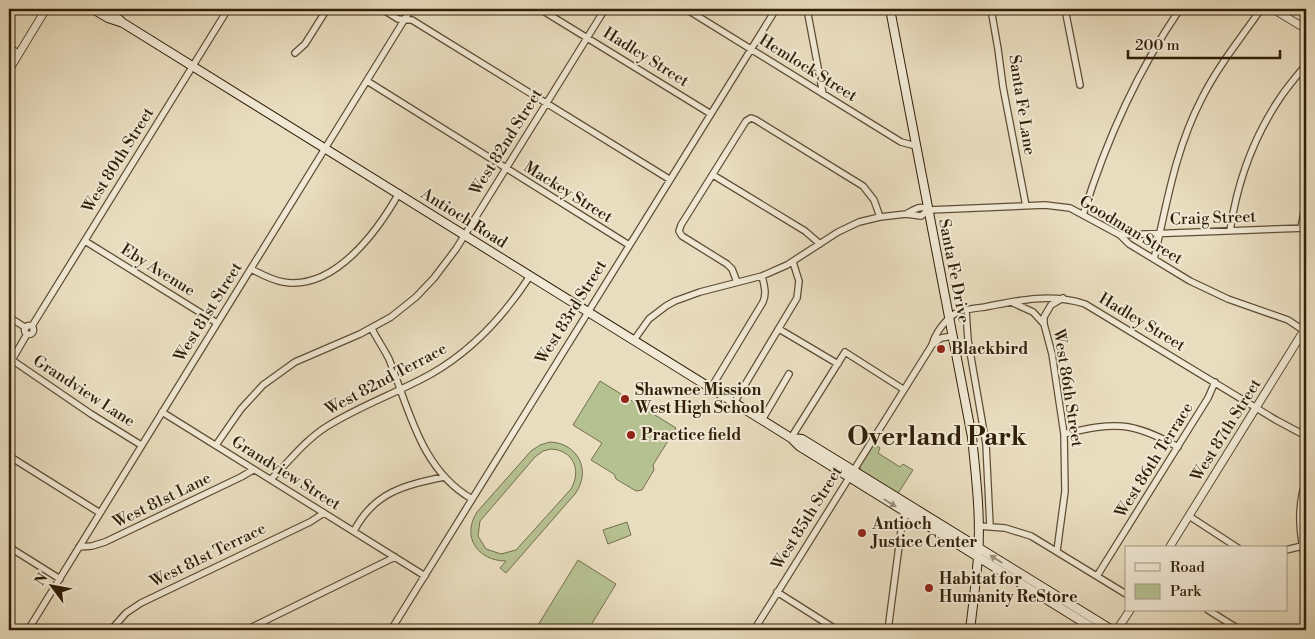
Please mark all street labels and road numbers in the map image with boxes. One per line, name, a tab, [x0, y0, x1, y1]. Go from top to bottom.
street label: Hadley Street	[599, 23, 693, 91]
street label: Hemlock Street	[755, 30, 861, 106]
street label: Santa Fe Lane	[1004, 53, 1040, 157]
street label: West 82nd Street	[465, 85, 547, 200]
street label: West 80th Street	[77, 103, 159, 217]
street label: Mackey Street	[520, 157, 616, 227]
street label: Antioch Road	[416, 183, 511, 253]
street label: Goodman Street	[1076, 191, 1187, 269]
street label: Craig Street	[1170, 206, 1257, 229]
street label: Santa Fe Drive	[934, 217, 974, 325]
street label: Eby Avenue	[117, 239, 199, 301]
street label: West 83rd Street	[530, 256, 611, 369]
street label: West 81st Street	[169, 258, 247, 366]
street label: Hadley Street	[1095, 288, 1189, 356]
street label: West 86th Street	[1049, 327, 1087, 449]
street label: West 82nd Terrace	[321, 339, 450, 420]
street label: Grandview Lane	[29, 351, 139, 431]
street label: West 87th Street	[1186, 375, 1266, 486]
street label: West 86th Terrace	[1110, 399, 1197, 522]
street label: Grandview Street	[228, 432, 344, 515]
street label: West 85th Street	[767, 462, 847, 574]
street label: West 81st Lane	[109, 468, 214, 533]
street label: West 81st Terrace	[146, 518, 269, 592]

